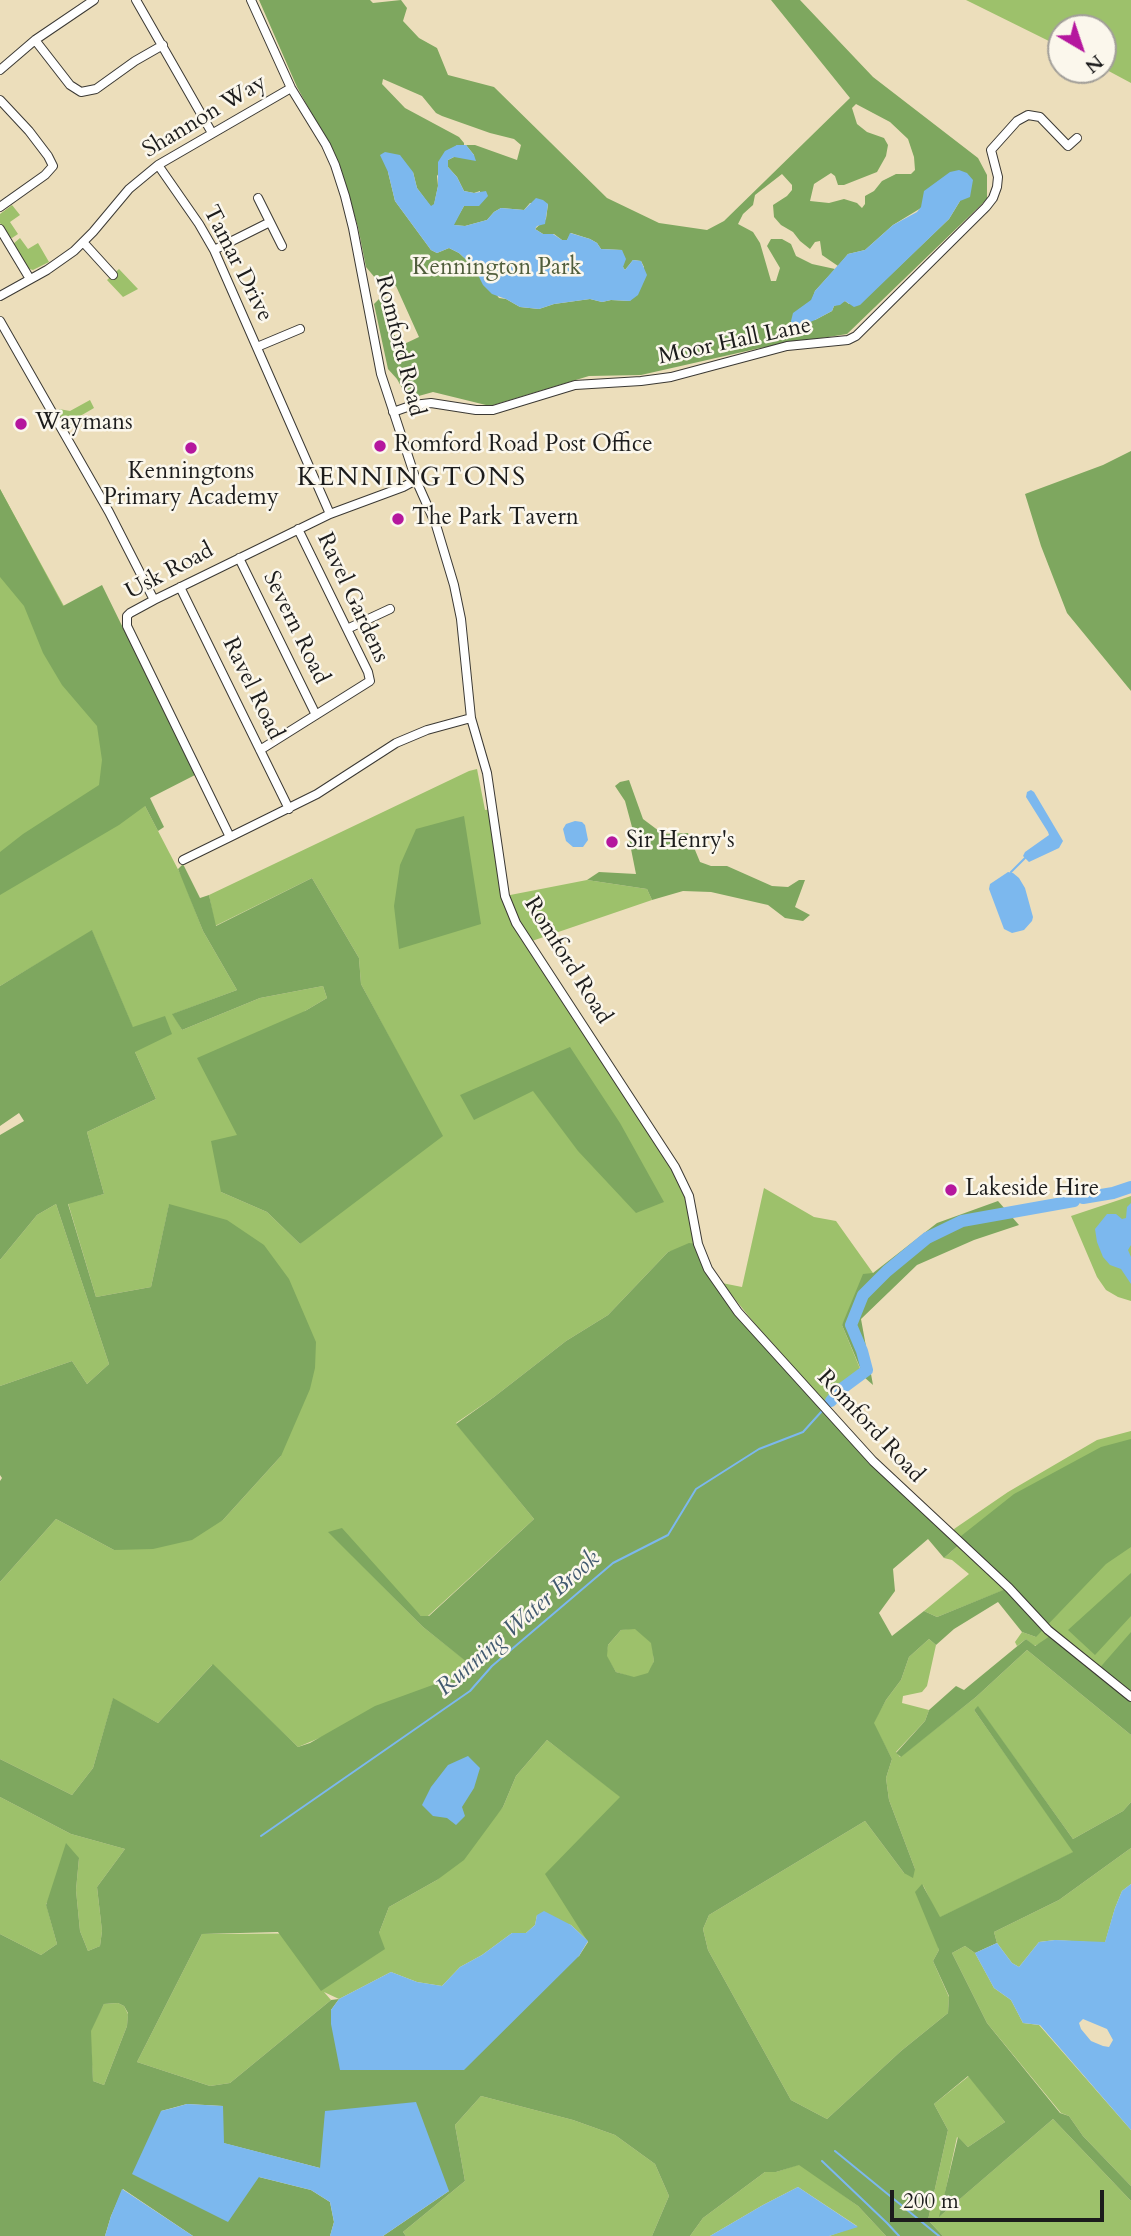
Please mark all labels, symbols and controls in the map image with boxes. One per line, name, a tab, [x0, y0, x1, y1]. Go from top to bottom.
north arrow	[1047, 14, 1117, 84]
text: N	[1079, 48, 1109, 79]
street label: Shannon Way	[138, 69, 272, 165]
street label: Tamar Drive	[196, 201, 278, 327]
park label: Kennington Park	[412, 255, 582, 283]
street label: Romford Road	[368, 273, 430, 419]
street label: Moor Hall Lane	[656, 312, 814, 372]
place label: Waymans	[35, 410, 133, 438]
marker: Waymans	[13, 416, 29, 432]
place label: Romford Road Post Office	[394, 432, 653, 460]
marker: Romford Road Post Office	[372, 438, 388, 454]
marker: Kenningtons Primary Academy	[183, 440, 199, 456]
place label: Kenningtons Primary Academy	[103, 459, 279, 513]
district label: KENNINGTONS	[298, 463, 526, 495]
place label: The Park Tavern	[412, 505, 579, 533]
marker: The Park Tavern	[390, 511, 406, 527]
street label: Ravel Gardens	[310, 529, 394, 667]
street label: Usk Road	[121, 537, 219, 607]
street label: Severn Road	[256, 567, 334, 689]
street label: Ravel Road	[215, 633, 289, 745]
place label: Sir Henry's	[626, 828, 735, 856]
marker: Sir Henry's	[604, 834, 620, 850]
street label: Romford Road	[517, 892, 617, 1030]
place label: Lakeside Hire	[965, 1176, 1099, 1204]
marker: Lakeside Hire	[943, 1182, 959, 1198]
street label: Romford Road	[811, 1365, 929, 1489]
water label: Running Water Brook	[431, 1545, 607, 1703]
scale bar	[893, 2176, 1106, 2220]
text: 200 m	[903, 2187, 959, 2216]

